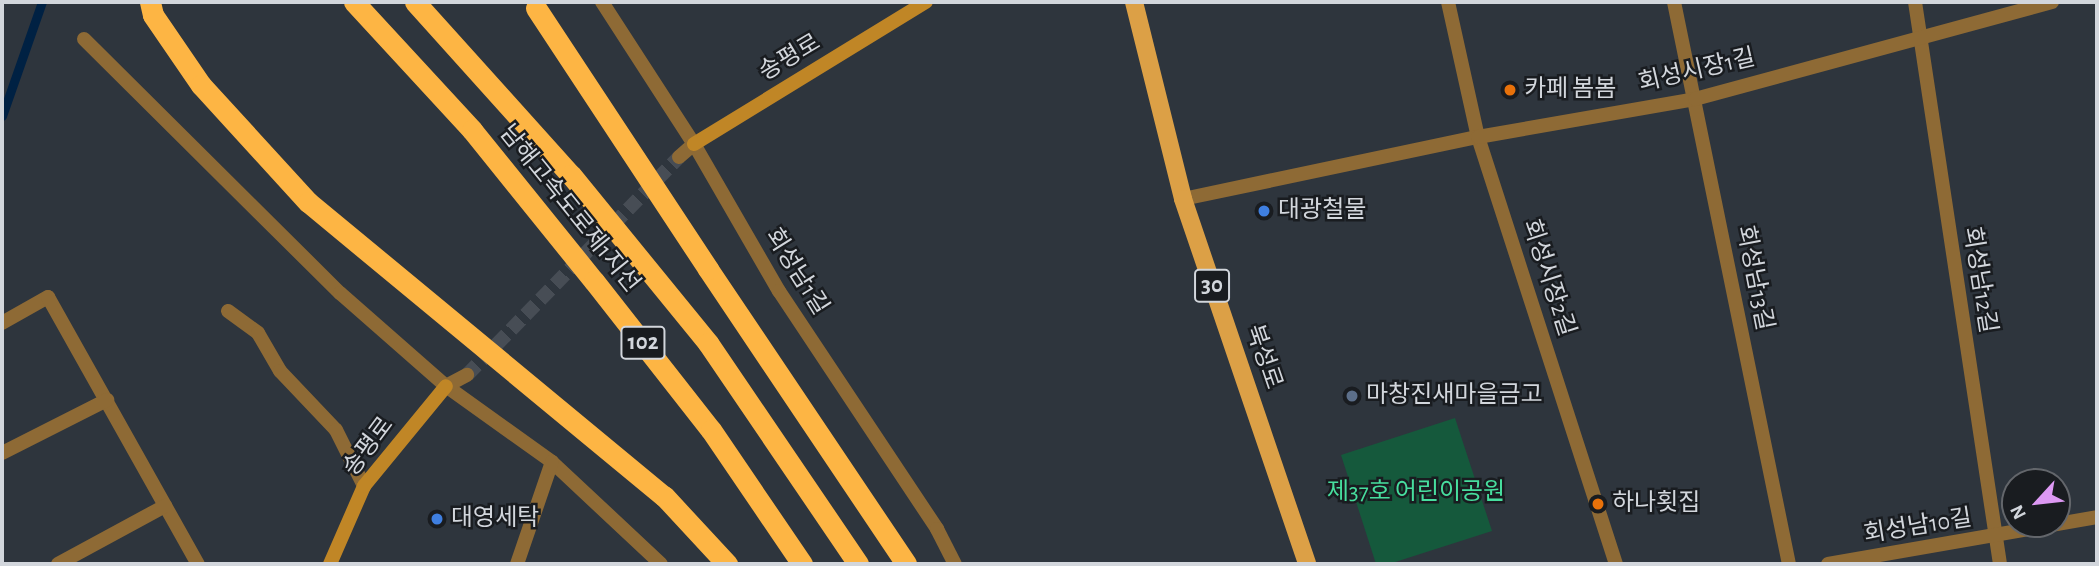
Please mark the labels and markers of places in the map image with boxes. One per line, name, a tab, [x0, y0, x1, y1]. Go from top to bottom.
place label: 카페 봄봄	[1524, 76, 1616, 104]
marker: 카페 봄봄	[1502, 82, 1518, 98]
place label: 대광철물	[1278, 197, 1366, 225]
marker: 대광철물	[1256, 203, 1272, 219]
place label: 마창진새마을금고	[1366, 382, 1543, 410]
marker: 마창진새마을금고	[1344, 388, 1360, 404]
place label: 하나횟집	[1612, 490, 1700, 518]
marker: 하나횟집	[1590, 496, 1606, 512]
place label: 대영세탁	[451, 505, 539, 533]
marker: 대영세탁	[429, 511, 445, 527]

